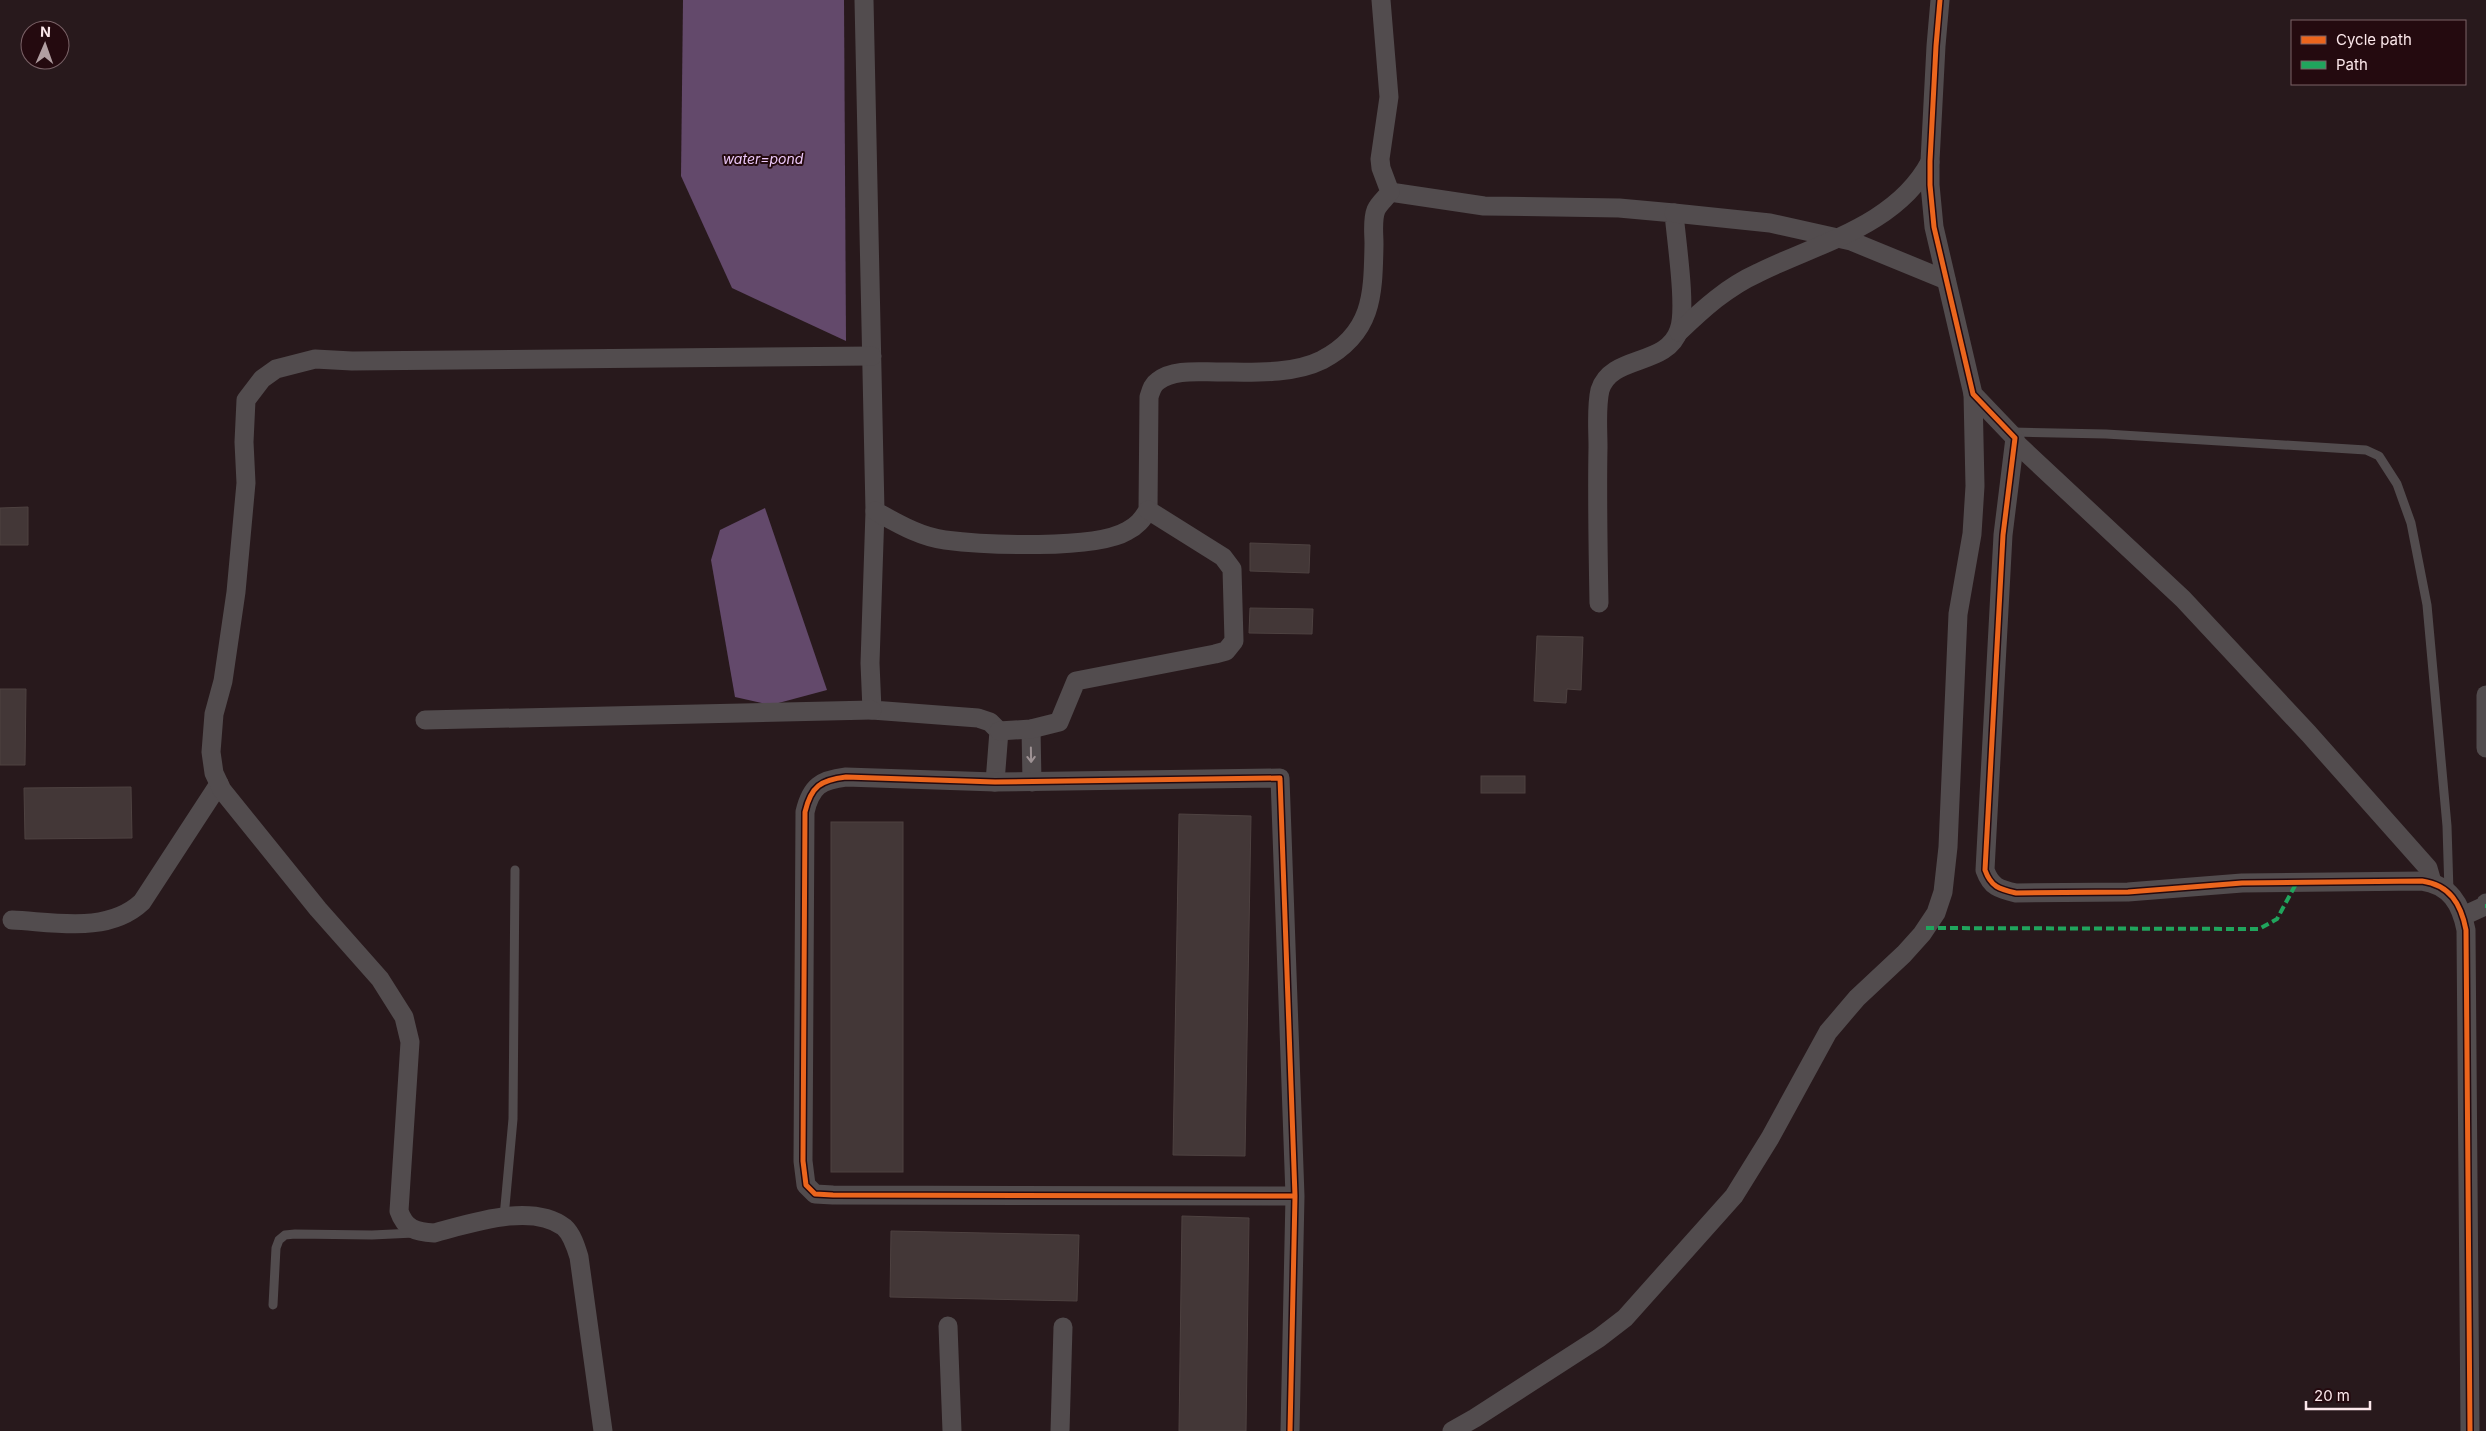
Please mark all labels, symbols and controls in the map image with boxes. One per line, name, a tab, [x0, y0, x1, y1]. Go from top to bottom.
north arrow	[20, 20, 70, 70]
legend	[2291, 20, 2466, 85]
text: N	[40, 23, 51, 40]
text: Cycle path	[2336, 30, 2412, 49]
text: Path	[2336, 55, 2368, 74]
water label: water=pond	[723, 150, 804, 167]
one-way arrow	[1026, 746, 1036, 763]
scale bar	[2306, 1378, 2370, 1410]
text: 20 m	[2314, 1386, 2350, 1405]

